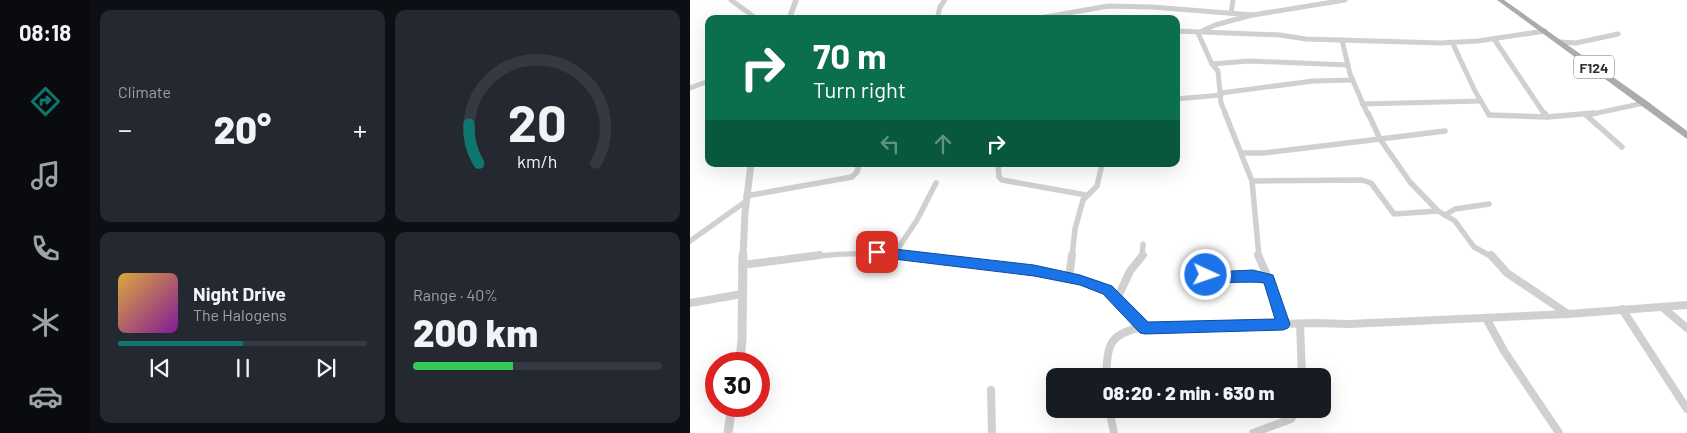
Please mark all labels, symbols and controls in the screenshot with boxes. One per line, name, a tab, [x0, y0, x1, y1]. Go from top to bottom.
text: 08:18	[19, 19, 71, 45]
text: 70 m	[813, 34, 887, 76]
icon: right	[730, 35, 795, 100]
road number: F124	[1574, 56, 1614, 78]
text: Turn right	[813, 76, 906, 102]
text: Climate	[118, 82, 171, 101]
icon: directions	[28, 84, 63, 119]
text: 20	[508, 90, 567, 152]
text: 20°	[214, 106, 271, 152]
text: −	[118, 112, 132, 146]
text: +	[353, 112, 367, 146]
icon: left	[876, 130, 904, 158]
icon: ahead	[929, 130, 957, 158]
icon: right	[982, 130, 1010, 158]
text: km/h	[517, 150, 558, 172]
icon: music	[28, 158, 63, 193]
icon: phone	[28, 231, 63, 266]
pin	[856, 231, 898, 273]
icon: arrive	[863, 238, 891, 266]
position arrow	[1179, 248, 1231, 300]
text: Night Drive	[193, 282, 286, 305]
text: Range · 40%	[413, 285, 498, 304]
icon: climate	[28, 305, 63, 340]
text: The Halogens	[193, 305, 287, 324]
text: 200 km	[413, 309, 538, 355]
speed limit sign: 30	[705, 352, 770, 417]
icon: previous	[146, 354, 174, 382]
icon: pause	[229, 354, 257, 382]
icon: next	[312, 354, 340, 382]
icon: car	[28, 379, 63, 414]
text: 08:20 · 2 min · 630 m	[1103, 381, 1274, 404]

